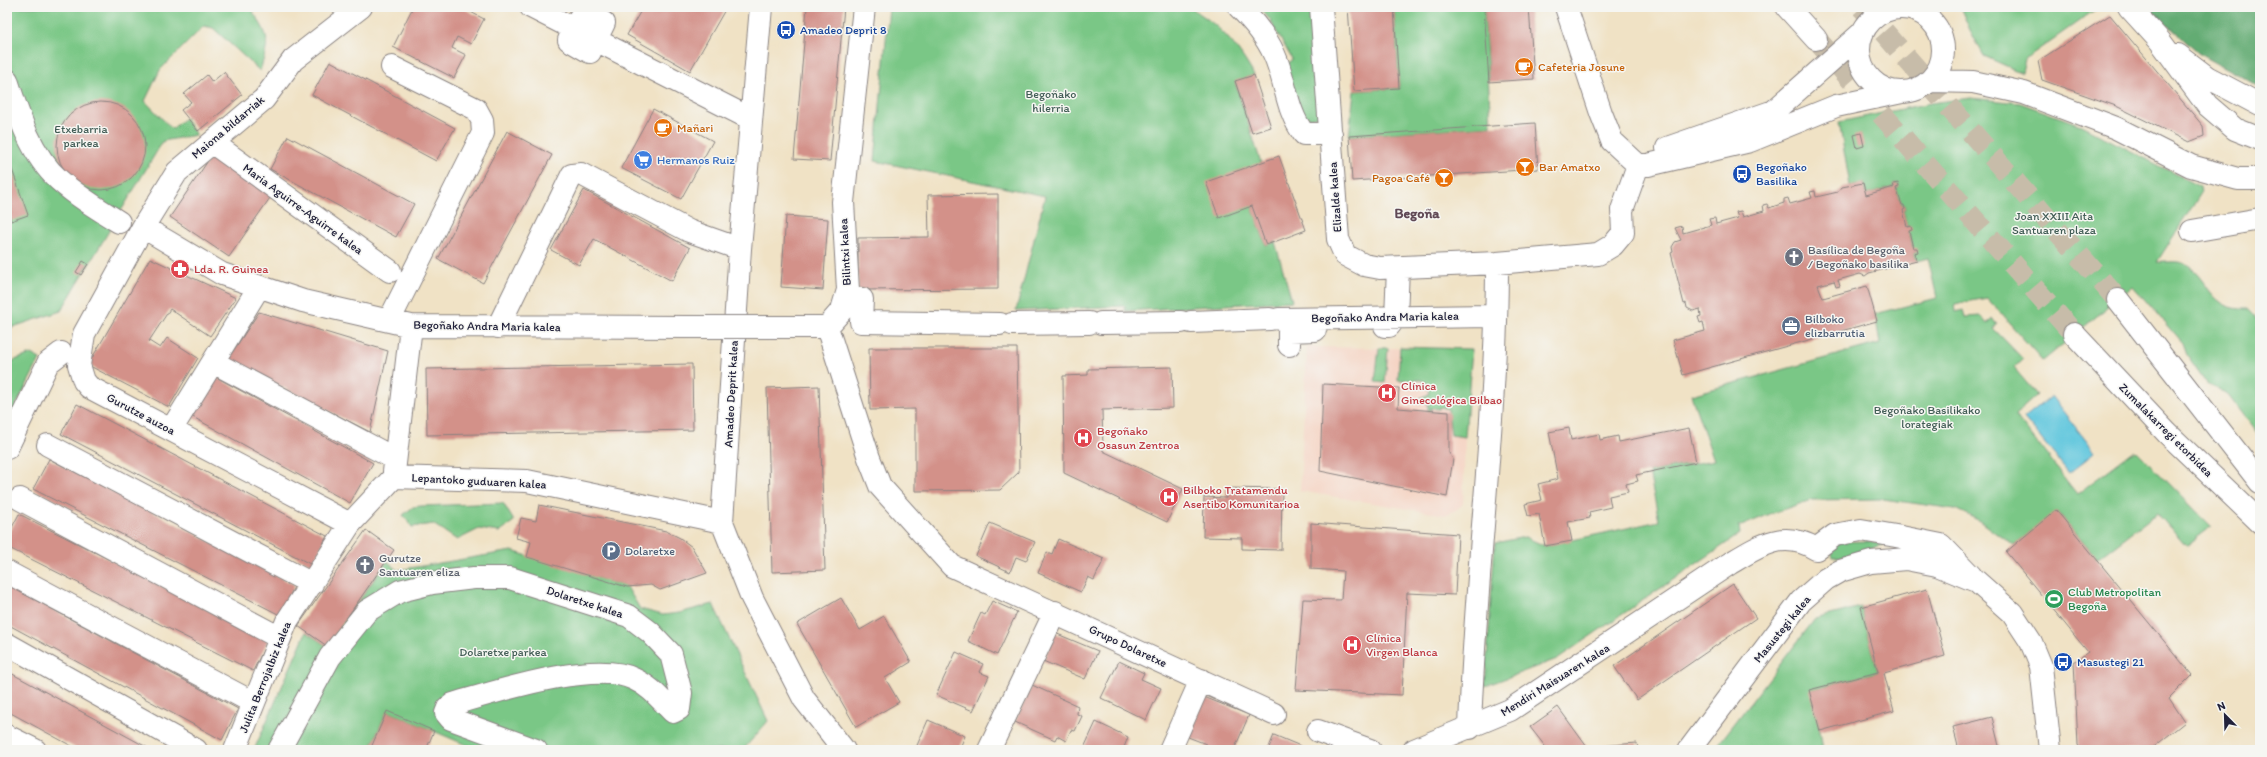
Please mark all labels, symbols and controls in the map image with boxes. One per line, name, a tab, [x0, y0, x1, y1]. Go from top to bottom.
bus stop icon: Amadeo Deprit 8	[775, 19, 797, 41]
place label: Amadeo Deprit 8	[800, 23, 887, 37]
cafe icon: Cafeteria Josune	[1513, 56, 1535, 78]
place label: Cafeteria Josune	[1538, 60, 1625, 74]
park label: Begoñako hilerria	[1025, 87, 1077, 115]
street label: Maiona bildarriak	[189, 92, 268, 161]
cafe icon: Mañari	[652, 117, 674, 139]
place label: Mañari	[677, 121, 713, 135]
park label: Etxebarria parkea	[54, 122, 108, 150]
supermarket icon: Hermanos Ruiz	[632, 149, 654, 171]
place label: Hermanos Ruiz	[657, 153, 735, 167]
bar icon: Bar Amatxo	[1514, 156, 1536, 178]
place label: Bar Amatxo	[1539, 160, 1600, 174]
place label: Begoñako Basilika	[1756, 160, 1807, 188]
street label: Maria Aguirre-Aguirre kalea	[240, 161, 366, 258]
street label: Elizalde kalea	[1325, 161, 1344, 233]
bus stop icon: Begoñako Basilika	[1731, 163, 1753, 185]
bar icon: Pagoa Café	[1433, 167, 1455, 189]
place label: Pagoa Café	[1372, 171, 1430, 185]
district label: Begoña	[1394, 205, 1440, 222]
park label: Joan XXIII Aita Santuaren plaza	[2012, 209, 2097, 237]
street label: Bilintxi kalea	[836, 217, 854, 286]
place label: Basílica de Begoña / Begoñako basilika	[1808, 243, 1909, 271]
church icon: Basílica de Begoña / Begoñako basilika	[1783, 246, 1805, 268]
pharmacy icon: Lda. R. Guinea	[169, 258, 191, 280]
place label: Lda. R. Guinea	[194, 262, 269, 276]
street label: Begoñako Andra Maria kalea	[1311, 309, 1459, 325]
place label: Bilboko elizbarrutia	[1805, 312, 1866, 340]
office icon: Bilboko elizbarrutia	[1780, 315, 1802, 337]
street label: Begoñako Andra Maria kalea	[413, 318, 561, 334]
street label: Amadeo Deprit kalea	[721, 340, 741, 448]
place label: Clínica Ginecológica Bilbao	[1401, 379, 1502, 407]
street label: Zumalakarregi etorbidea	[2116, 380, 2216, 480]
hospital icon: Clínica Ginecológica Bilbao	[1376, 382, 1398, 404]
street label: Gurutze auzoa	[104, 390, 178, 438]
park label: Begoñako Basilikako lorategiak	[1874, 403, 1980, 431]
place label: Begoñako Osasun Zentroa	[1097, 424, 1179, 452]
hospital icon: Begoñako Osasun Zentroa	[1072, 427, 1094, 449]
street label: Lepantoko guduaren kalea	[411, 470, 547, 492]
place label: Bilboko Tratamendu Asertibo Komunitarioa	[1183, 483, 1300, 511]
hospital icon: Bilboko Tratamendu Asertibo Komunitarioa	[1158, 486, 1180, 508]
parking icon: Dolaretxe	[600, 540, 622, 562]
place label: Dolaretxe	[625, 544, 675, 558]
place label: Gurutze Santuaren eliza	[379, 551, 461, 579]
church icon: Gurutze Santuaren eliza	[354, 554, 376, 576]
street label: Dolaretxe kalea	[545, 583, 626, 621]
place label: Club Metropolitan Begoña	[2068, 585, 2162, 613]
sports icon: Club Metropolitan Begoña	[2043, 588, 2065, 610]
street label: Masustegi kalea	[1751, 592, 1814, 666]
street label: Julita Berrojalbiz kalea	[236, 619, 294, 735]
street label: Grupo Dolaretxe	[1087, 622, 1169, 670]
place label: Clínica Virgen Blanca	[1366, 631, 1439, 659]
hospital icon: Clínica Virgen Blanca	[1341, 634, 1363, 656]
street label: Mendiri Maisuaren kalea	[1498, 641, 1612, 719]
park label: Dolaretxe parkea	[459, 645, 547, 659]
bus stop icon: Masustegi 21	[2052, 651, 2074, 673]
place label: Masustegi 21	[2077, 655, 2144, 669]
north arrow	[2205, 695, 2245, 735]
text: N	[2215, 699, 2227, 714]

